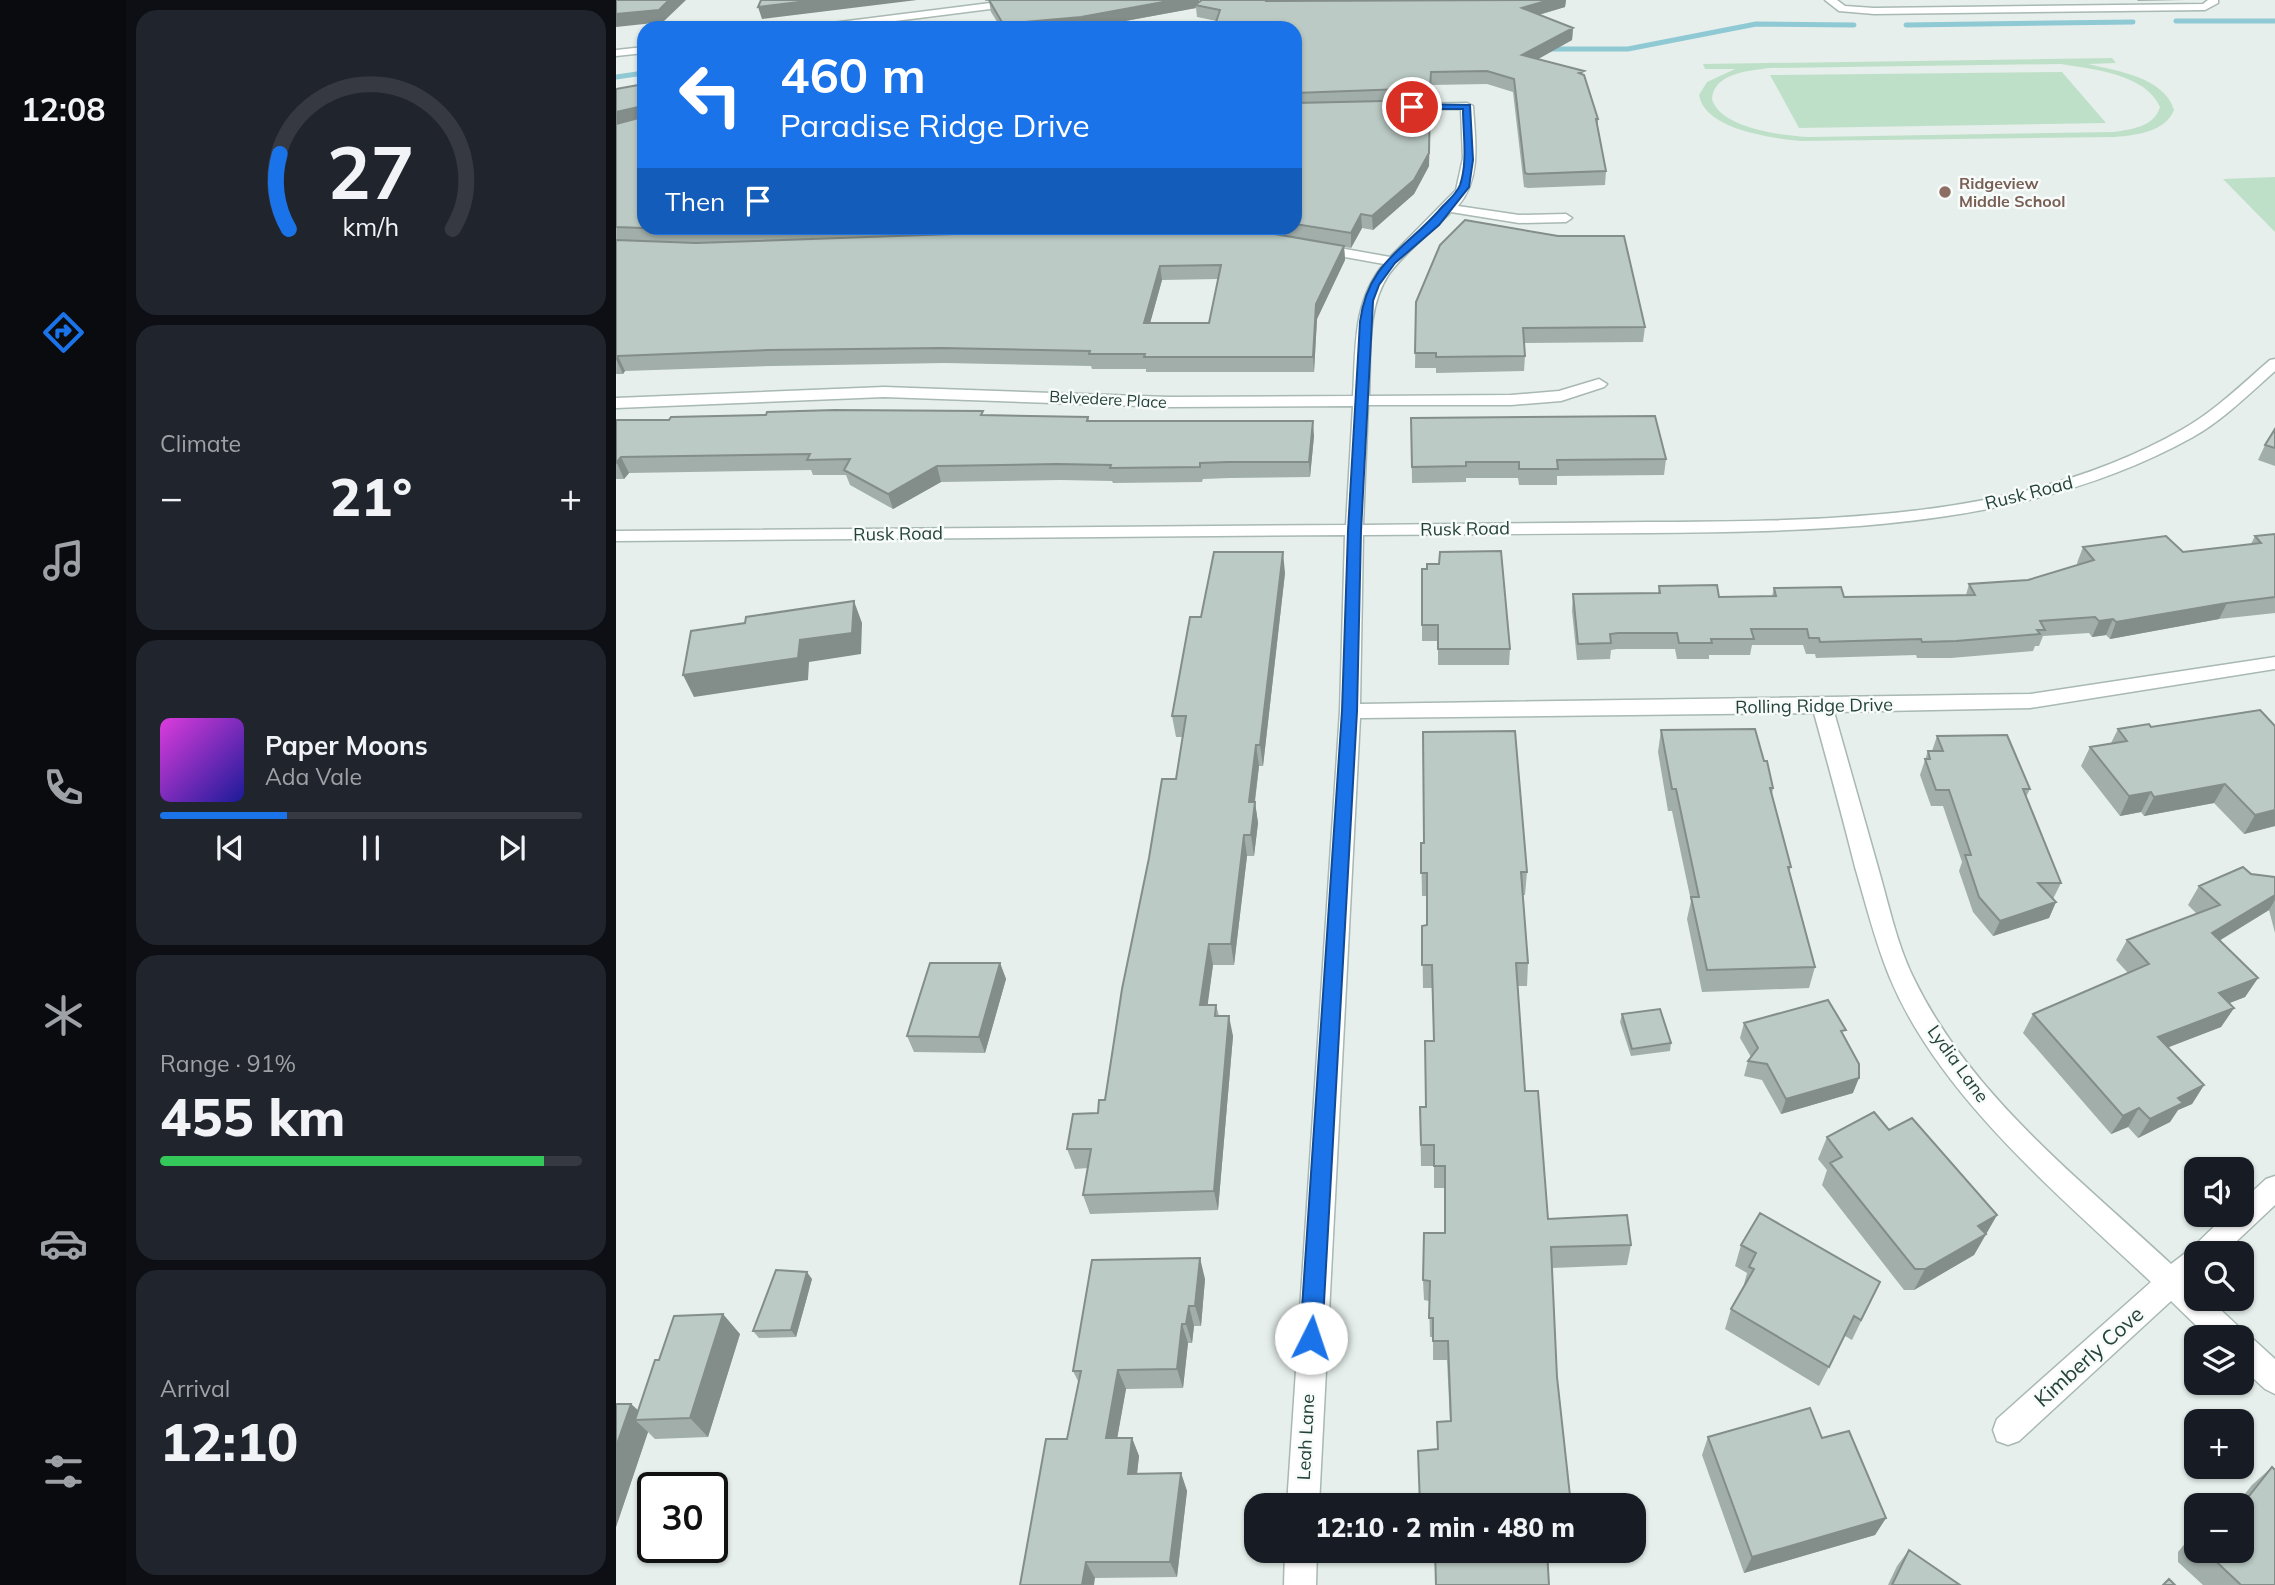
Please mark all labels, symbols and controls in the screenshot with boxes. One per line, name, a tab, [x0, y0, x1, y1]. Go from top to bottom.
text: 460 m	[780, 44, 926, 105]
icon: left	[665, 49, 756, 140]
pin	[1382, 77, 1442, 137]
icon: arrive	[1393, 88, 1431, 126]
text: 12:08	[21, 89, 105, 129]
text: Paradise Ridge Drive	[780, 105, 1090, 145]
text: 27	[327, 126, 415, 217]
place label: Ridgeview Middle School	[1959, 173, 2065, 211]
icon: arrive	[739, 182, 777, 220]
marker: Ridgeview Middle School	[1937, 184, 1953, 200]
text: Then	[665, 185, 725, 218]
text: km/h	[343, 210, 399, 241]
icon: directions	[39, 308, 88, 357]
street label: Belvedere Place	[1049, 386, 1167, 412]
text: Climate	[160, 429, 241, 458]
text: 21°	[330, 464, 412, 529]
street label: Rusk Road	[1982, 470, 2075, 515]
text: −	[160, 473, 183, 521]
text: +	[559, 473, 582, 521]
street label: Rusk Road	[1420, 516, 1510, 541]
street label: Rusk Road	[853, 521, 943, 546]
icon: music	[39, 536, 88, 585]
street label: Rolling Ridge Drive	[1735, 693, 1893, 718]
text: Paper Moons	[265, 729, 428, 762]
text: Ada Vale	[265, 762, 362, 791]
icon: phone	[39, 763, 88, 812]
icon: previous	[211, 829, 249, 867]
icon: pause	[352, 829, 390, 867]
icon: next	[493, 829, 531, 867]
icon: climate	[39, 991, 88, 1040]
street label: Lydia Lane	[1923, 1021, 1994, 1107]
text: Range · 91%	[160, 1049, 296, 1078]
text: 455 km	[160, 1084, 345, 1149]
map controls	[2184, 1157, 2254, 1563]
button: sound	[2184, 1157, 2254, 1227]
icon: car	[39, 1219, 88, 1268]
button: search	[2184, 1241, 2254, 1311]
street label: Kimberly Cove	[2028, 1300, 2148, 1412]
position arrow	[1274, 1301, 1348, 1375]
button: layers	[2184, 1325, 2254, 1395]
text: Arrival	[160, 1374, 230, 1403]
street label: Leah Lane	[1292, 1393, 1319, 1481]
text: 12:10	[160, 1409, 298, 1474]
button: +	[2184, 1409, 2254, 1479]
icon: filters	[39, 1447, 88, 1496]
speed limit sign: 30	[637, 1472, 728, 1563]
button: −	[2184, 1493, 2254, 1563]
text: 12:10 · 2 min · 480 m	[1315, 1511, 1575, 1544]

